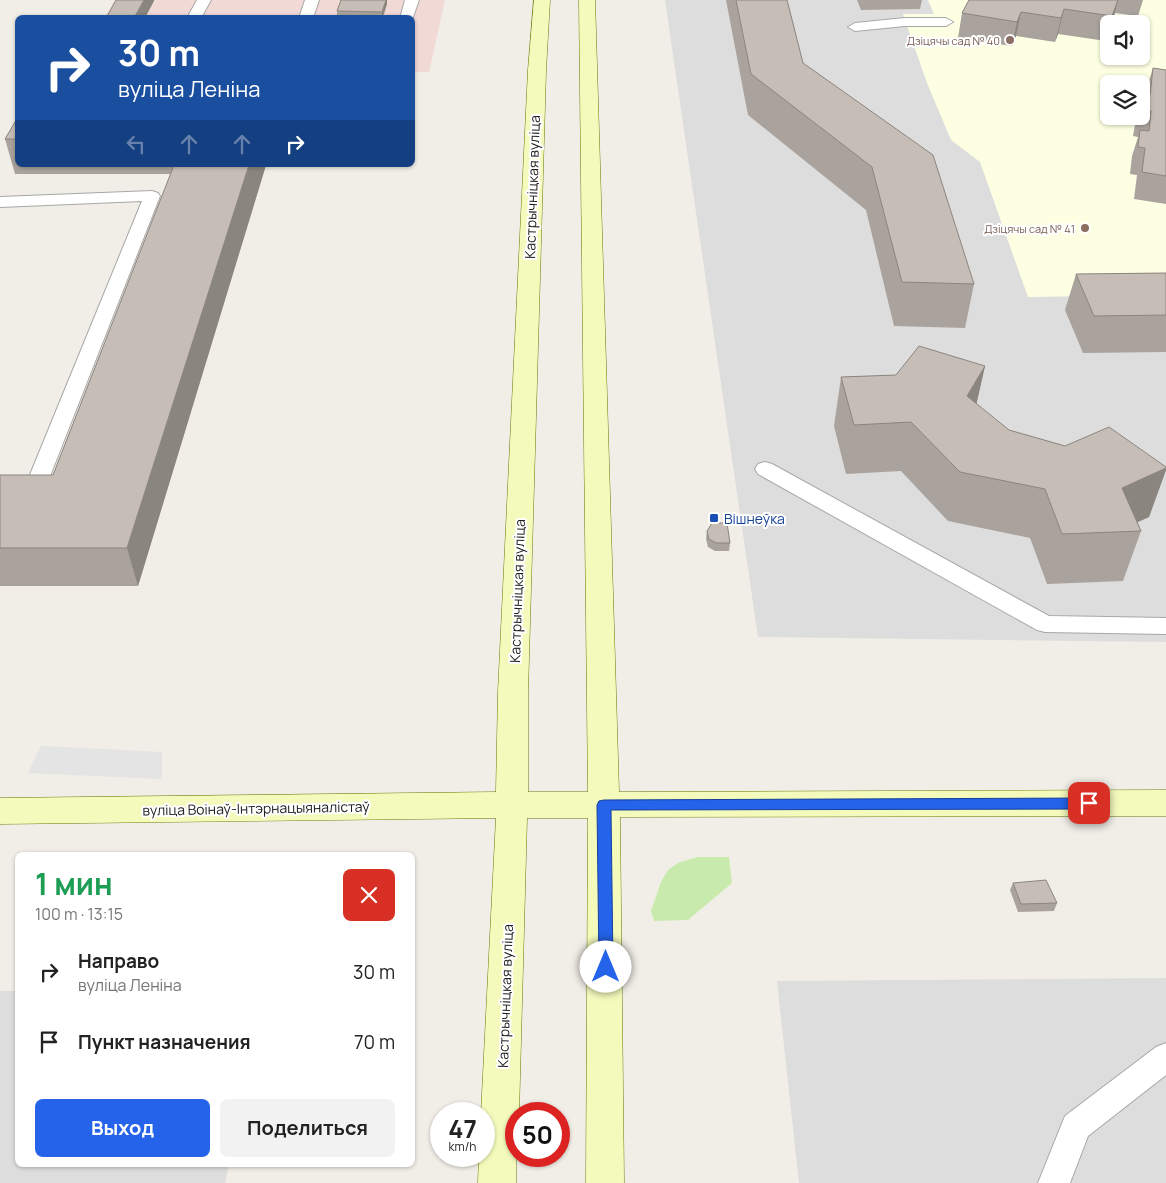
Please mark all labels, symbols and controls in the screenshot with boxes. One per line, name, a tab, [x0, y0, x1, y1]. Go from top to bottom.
map controls	[1100, 15, 1150, 125]
button: sound	[1100, 15, 1150, 65]
text: 30 m	[118, 29, 200, 77]
place label: Дзіцячы сад № 40	[907, 33, 1000, 48]
marker: Дзіцячы сад № 40	[1004, 34, 1016, 46]
icon: right	[35, 35, 100, 100]
text: вуліца Леніна	[118, 74, 261, 104]
button: layers	[1100, 75, 1150, 125]
street label: Кастрычніцкая вуліца	[520, 115, 544, 259]
icon: left	[122, 130, 150, 158]
icon: ahead	[175, 130, 203, 158]
icon: ahead	[228, 130, 256, 158]
icon: right	[281, 130, 309, 158]
place label: Дзіцячы сад № 41	[984, 221, 1075, 236]
marker: Дзіцячы сад № 41	[1079, 222, 1091, 234]
place label: Вішнеўка	[724, 509, 785, 528]
marker: Вішнеўка	[708, 512, 720, 524]
street label: Кастрычніцкая вуліца	[505, 519, 529, 663]
pin	[1068, 782, 1110, 824]
icon: arrive	[1075, 789, 1103, 817]
street label: вуліца Воінаў-Інтэрнацыяналістаў	[142, 797, 370, 819]
text: 1 мин	[35, 863, 113, 904]
button: close	[343, 869, 395, 921]
text: 100 m · 13:15	[35, 903, 123, 925]
street label: Кастрычніцкая вуліца	[493, 924, 517, 1068]
position arrow	[579, 940, 631, 992]
text: Направо	[78, 948, 159, 974]
icon: right	[35, 958, 63, 986]
text: 30 m	[353, 959, 395, 985]
text: вуліца Леніна	[78, 974, 182, 996]
icon: arrive	[35, 1028, 63, 1056]
text: Пункт назначения	[78, 1029, 251, 1055]
text: 70 m	[354, 1029, 395, 1055]
button: Выход	[35, 1099, 210, 1157]
button: Поделиться	[220, 1099, 395, 1157]
speed limit sign: 50	[505, 1102, 570, 1167]
text: 47	[448, 1111, 477, 1146]
text: km/h	[449, 1138, 476, 1155]

